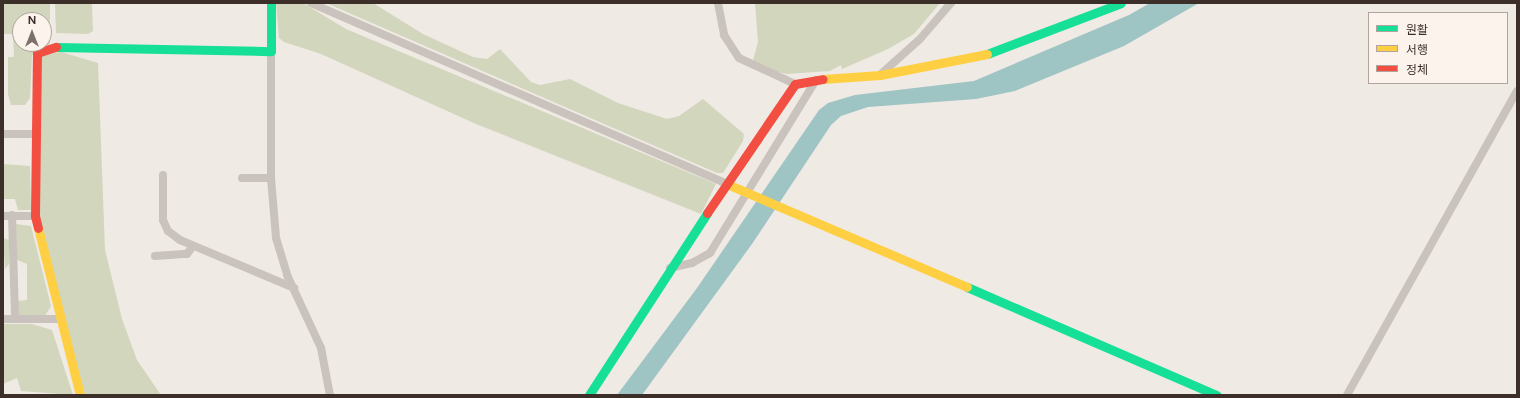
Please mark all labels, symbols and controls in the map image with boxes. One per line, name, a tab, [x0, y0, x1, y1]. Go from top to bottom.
north arrow	[12, 12, 52, 52]
legend	[1368, 12, 1508, 84]
text: N	[28, 14, 36, 27]
text: 원활	[1406, 23, 1428, 37]
text: 서행	[1406, 43, 1428, 57]
text: 정체	[1406, 63, 1428, 77]

